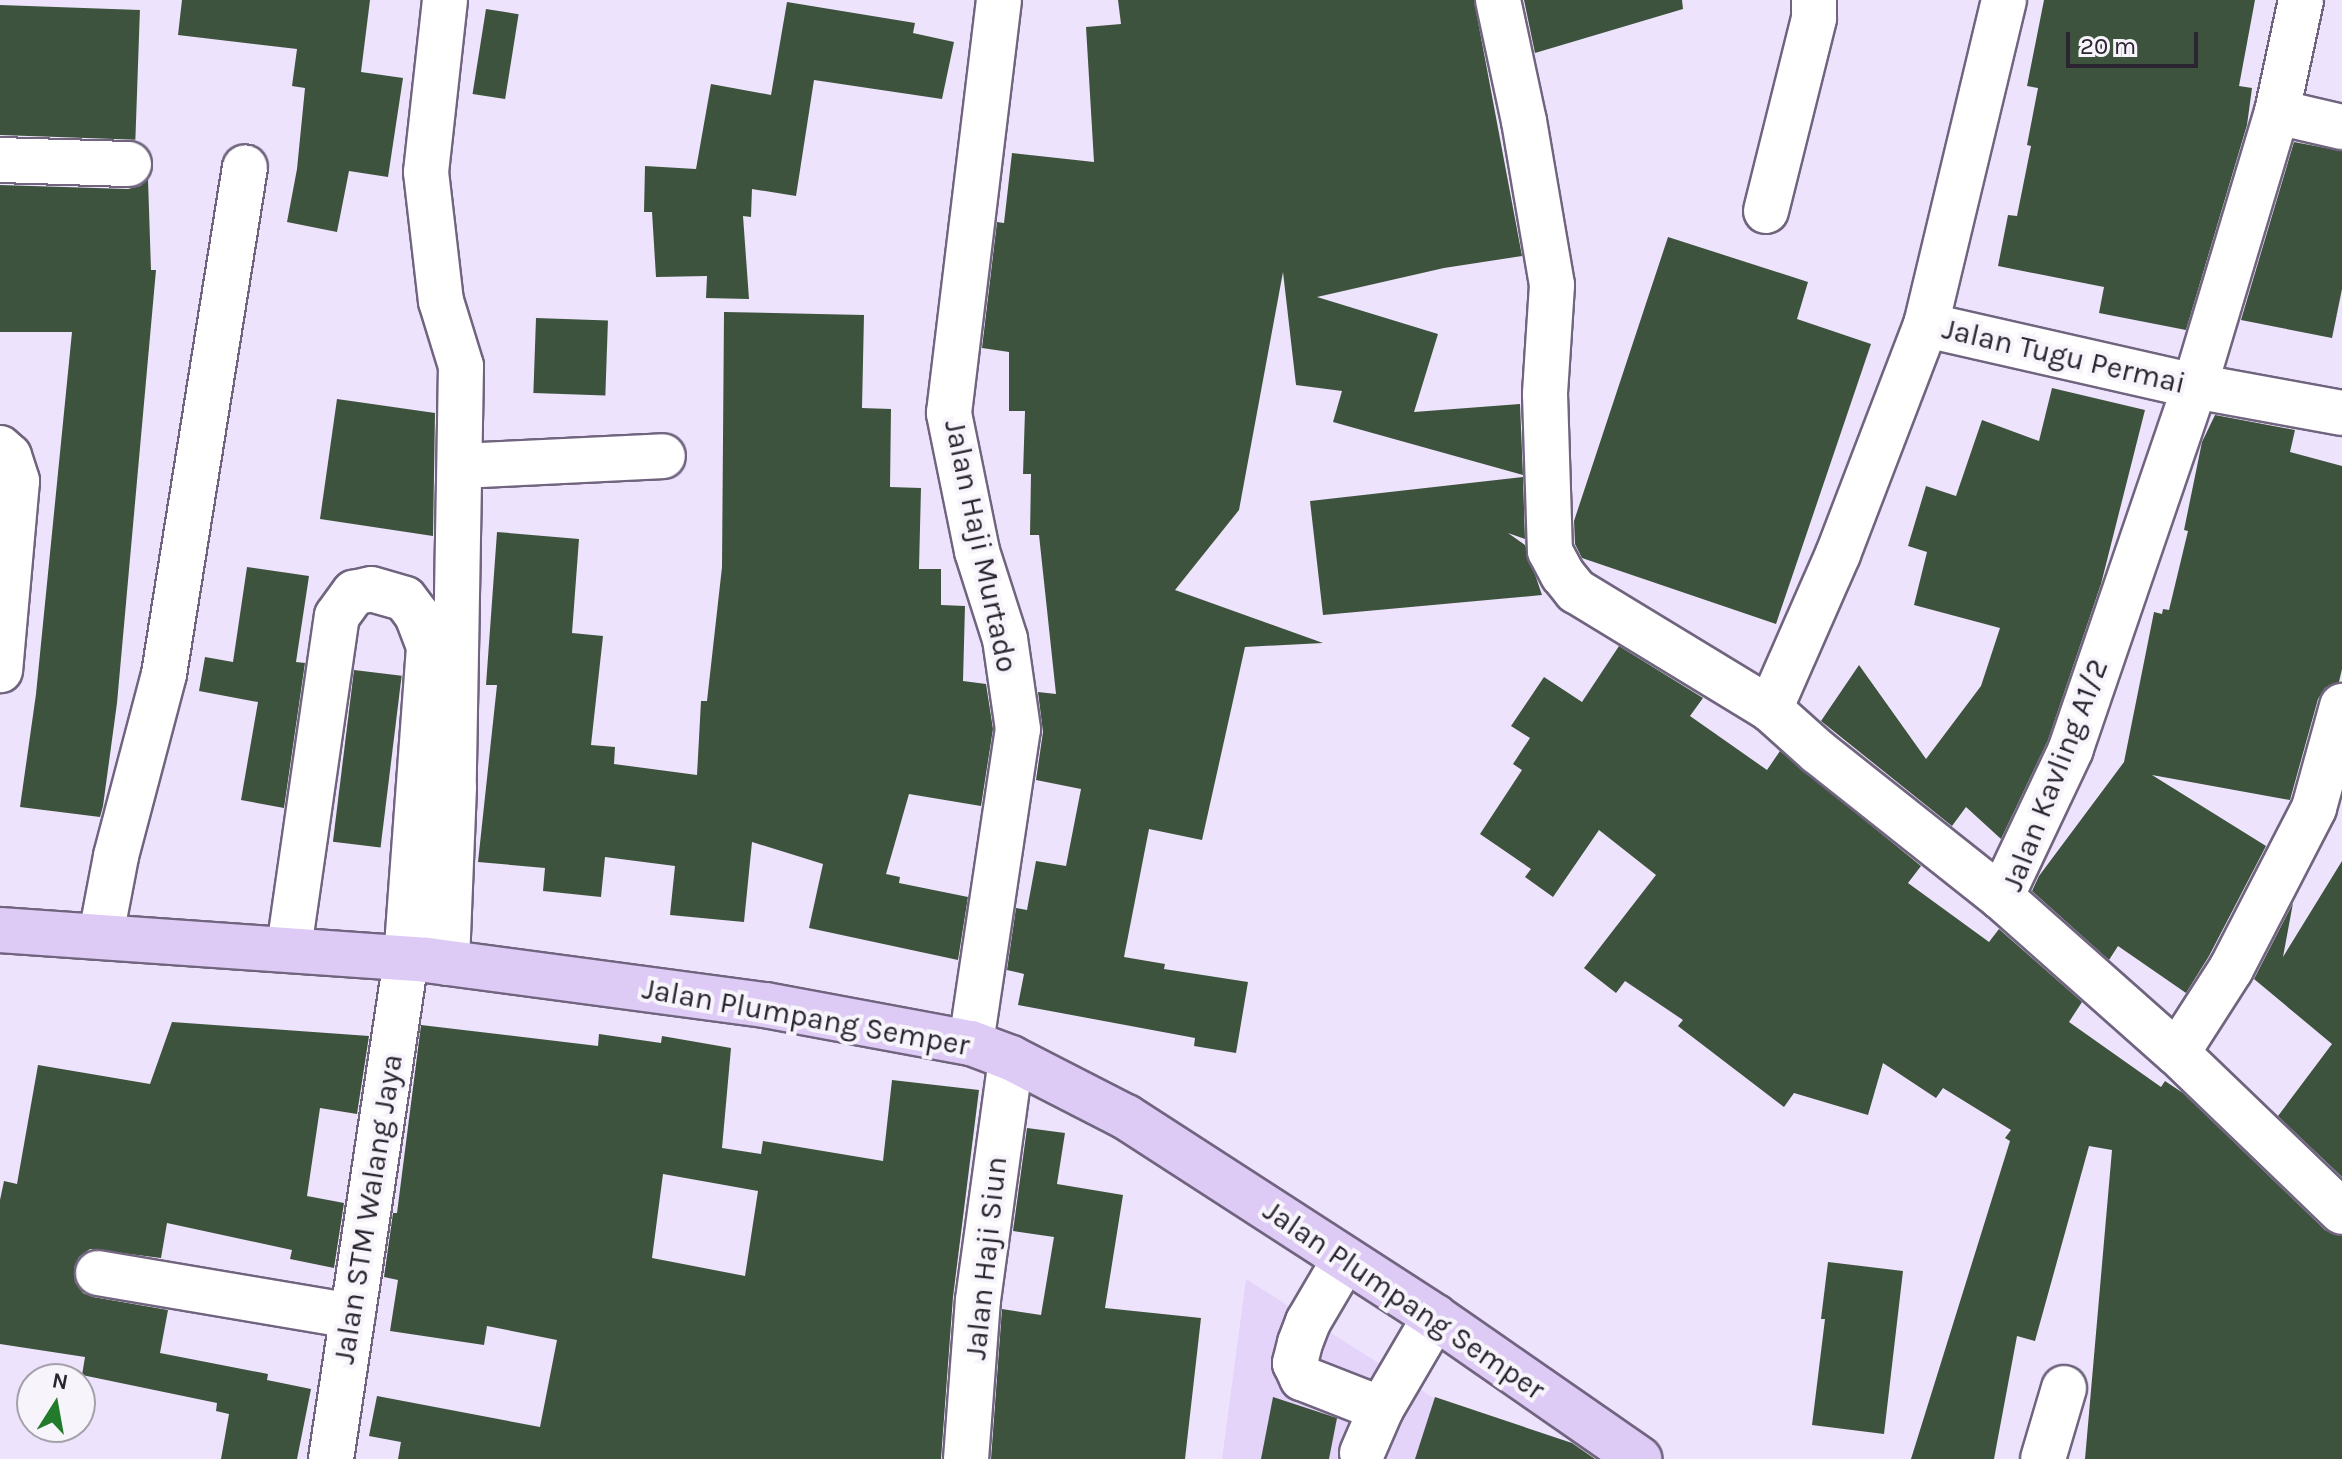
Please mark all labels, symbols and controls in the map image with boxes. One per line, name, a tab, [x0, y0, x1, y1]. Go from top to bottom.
scale bar	[2070, 16, 2202, 66]
text: 20 m	[2080, 32, 2136, 60]
street label: Jalan Tugu Permai	[1939, 311, 2189, 401]
street label: Jalan Haji Murtado	[937, 416, 1025, 676]
street label: Jalan Kavling A1/2	[1994, 654, 2116, 896]
street label: Jalan Plumpang Semper	[640, 970, 972, 1064]
street label: Jalan STM Walang Jaya	[326, 1052, 410, 1366]
street label: Jalan Haji Siun	[957, 1155, 1015, 1361]
street label: Jalan Plumpang Semper	[1256, 1192, 1552, 1408]
north arrow	[16, 1363, 96, 1443]
text: N	[50, 1367, 70, 1396]

